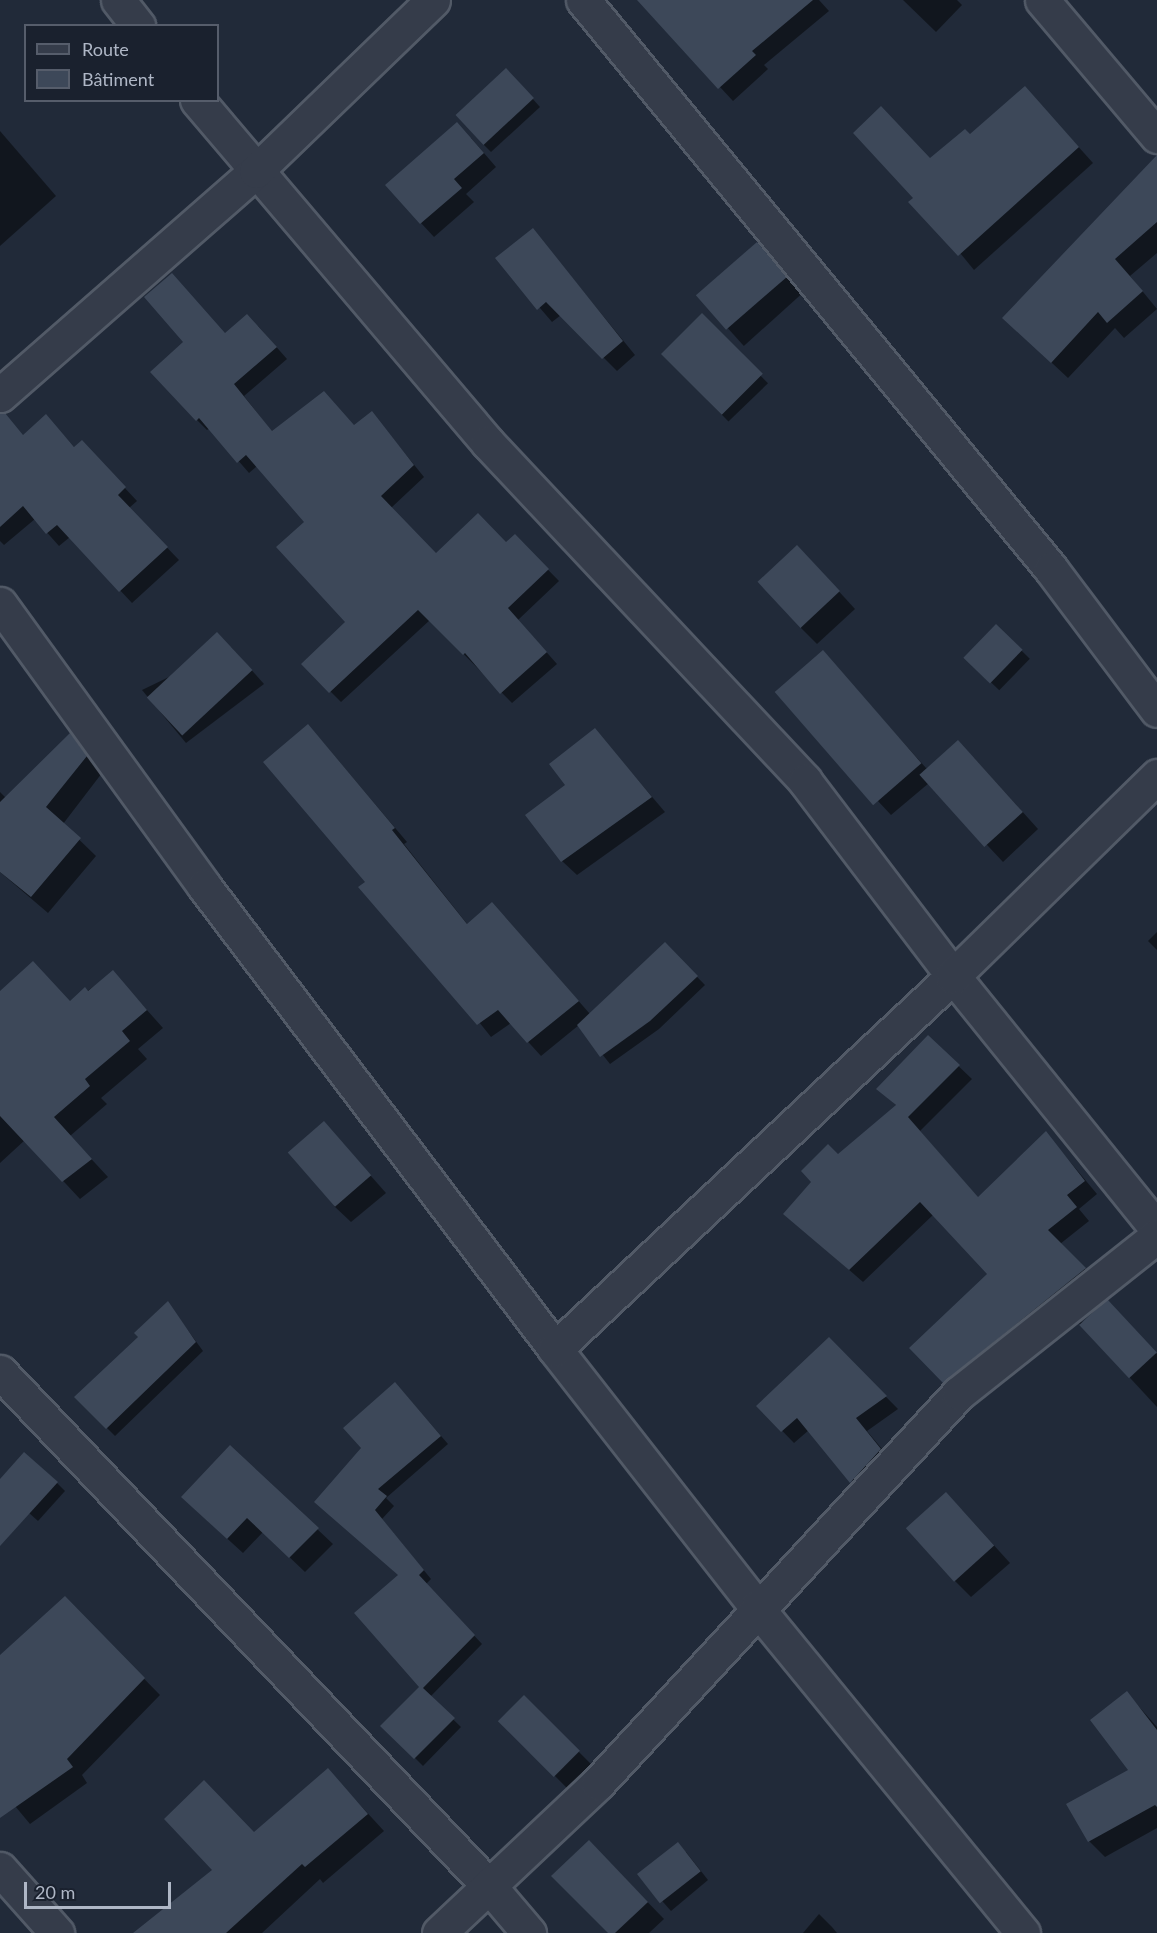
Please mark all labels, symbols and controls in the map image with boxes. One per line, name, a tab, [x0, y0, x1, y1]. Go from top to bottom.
legend	[24, 24, 219, 102]
text: Route	[82, 38, 129, 60]
text: Bâtiment	[82, 68, 154, 90]
scale bar	[27, 1870, 174, 1908]
text: 20 m	[35, 1881, 75, 1903]

